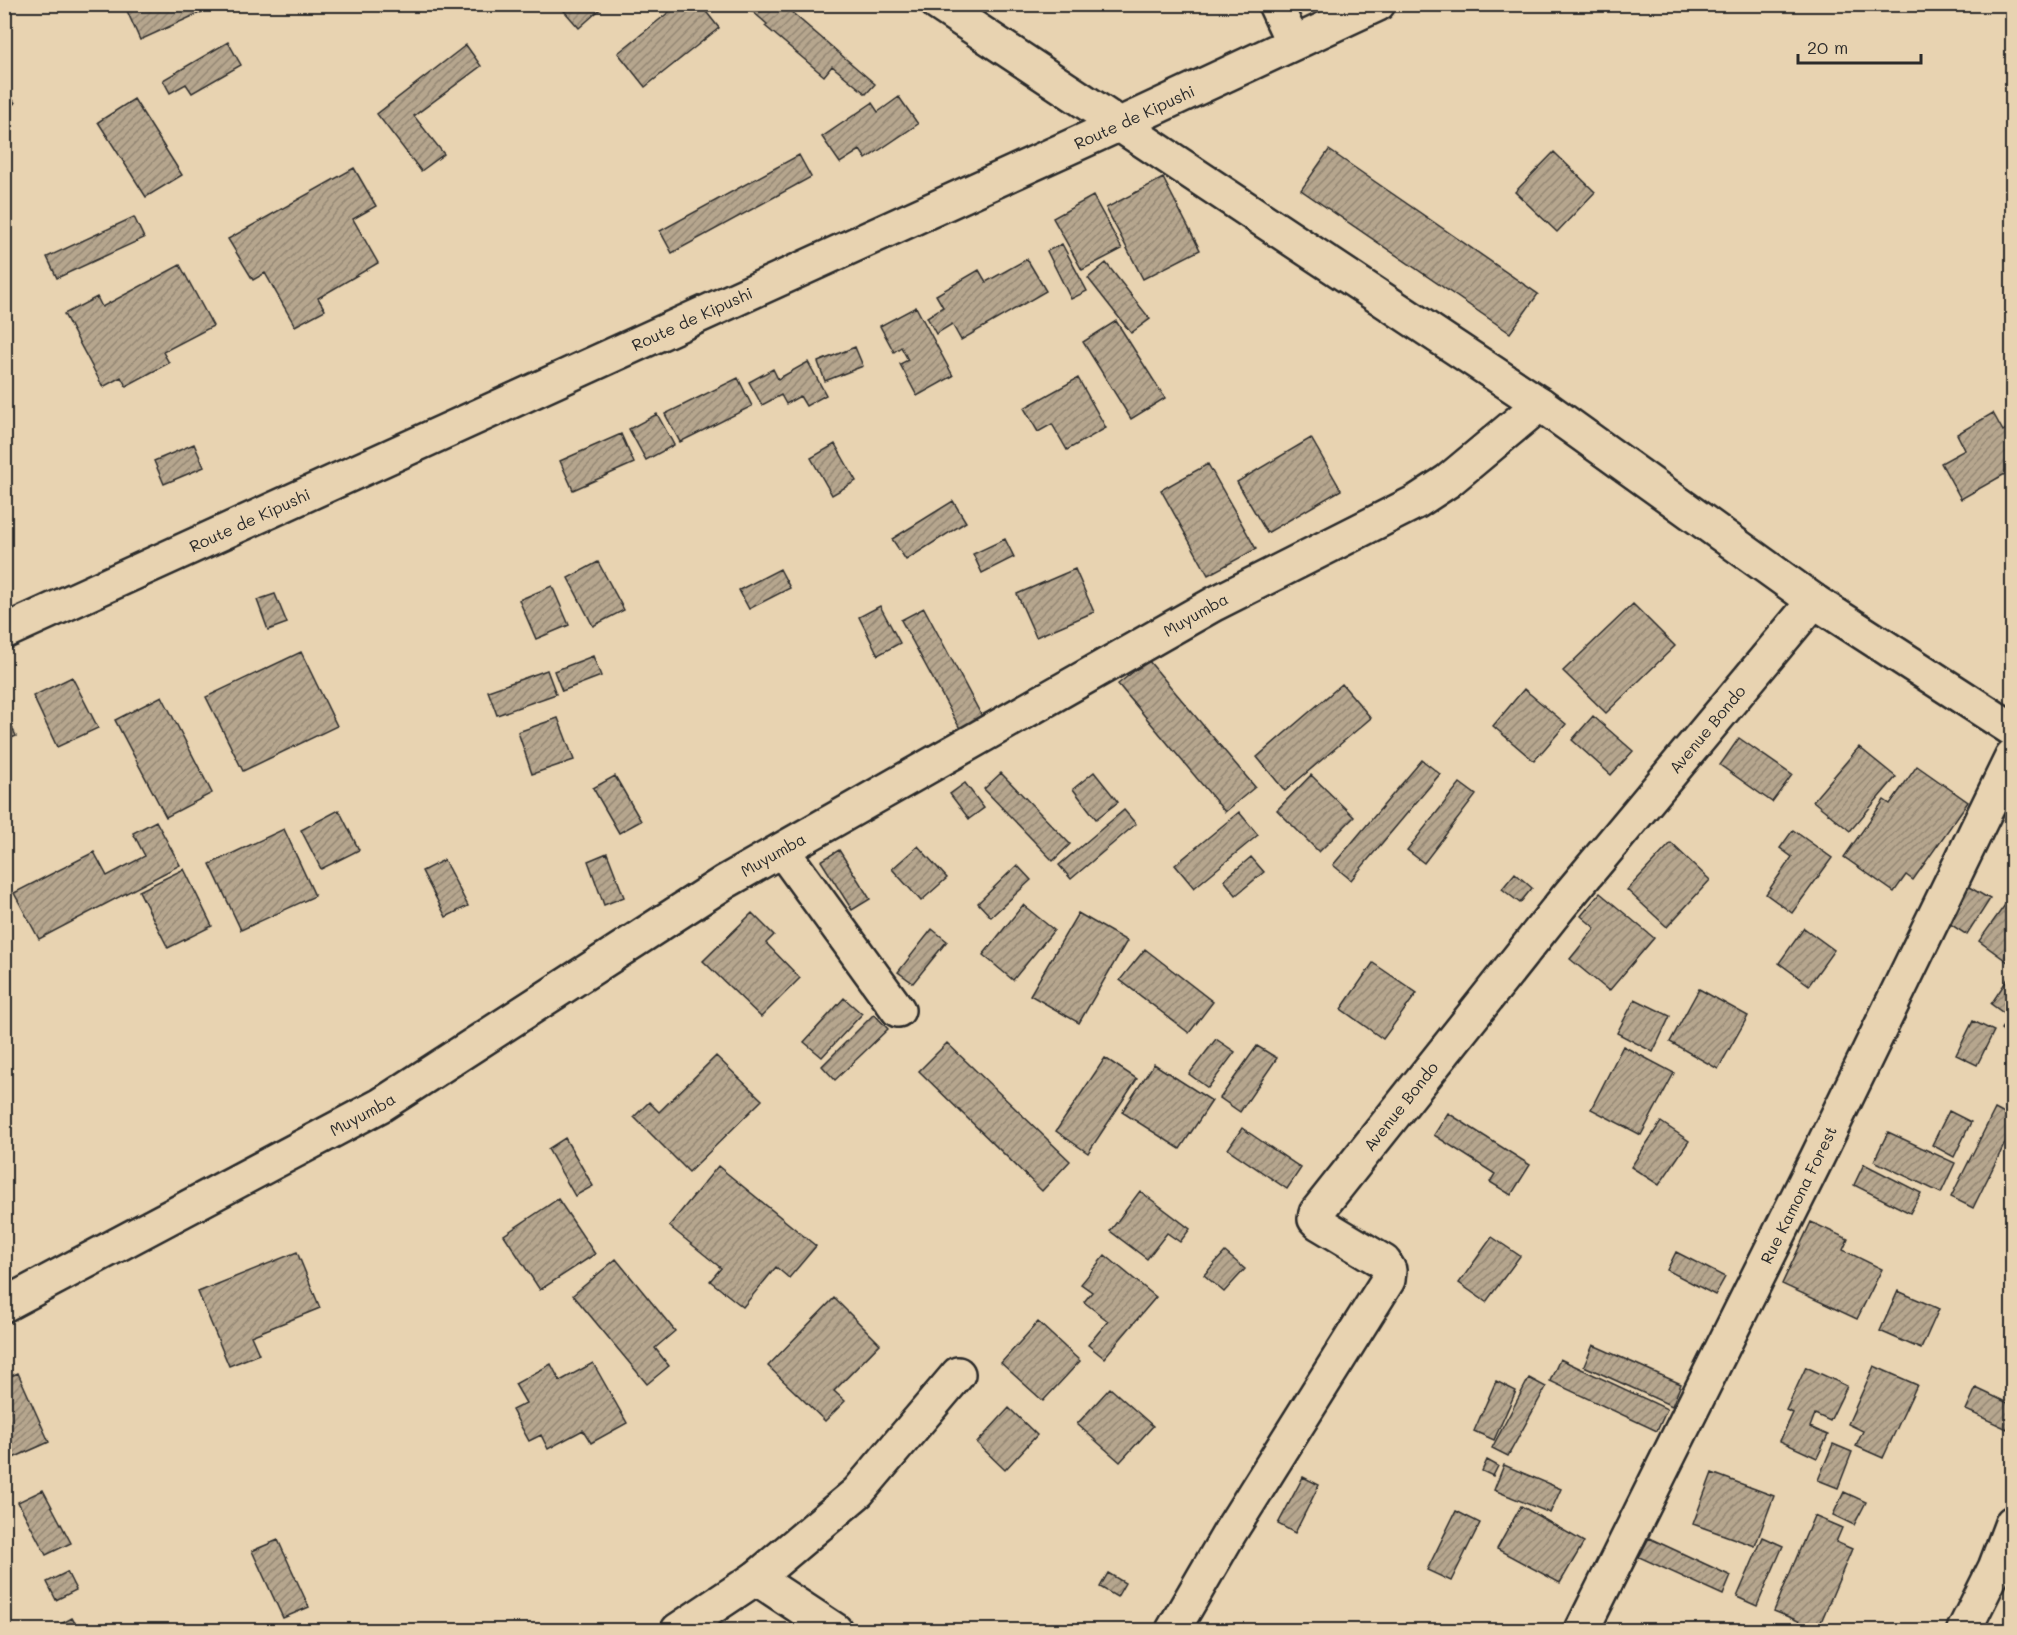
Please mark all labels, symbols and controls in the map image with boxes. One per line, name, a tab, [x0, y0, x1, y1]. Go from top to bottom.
scale bar	[1798, 27, 1921, 65]
text: 20 m	[1807, 35, 1848, 59]
street label: Route de Kipushi	[1070, 80, 1198, 154]
street label: Route de Kipushi	[628, 282, 756, 355]
street label: Route de Kipushi	[186, 483, 313, 556]
street label: Muyumba	[1159, 588, 1232, 641]
street label: Avenue Bondo	[1664, 681, 1750, 777]
street label: Muyumba	[736, 827, 809, 881]
street label: Avenue Bondo	[1358, 1057, 1442, 1155]
street label: Muyumba	[326, 1088, 399, 1140]
street label: Rue Kamona Forest	[1755, 1122, 1841, 1267]

